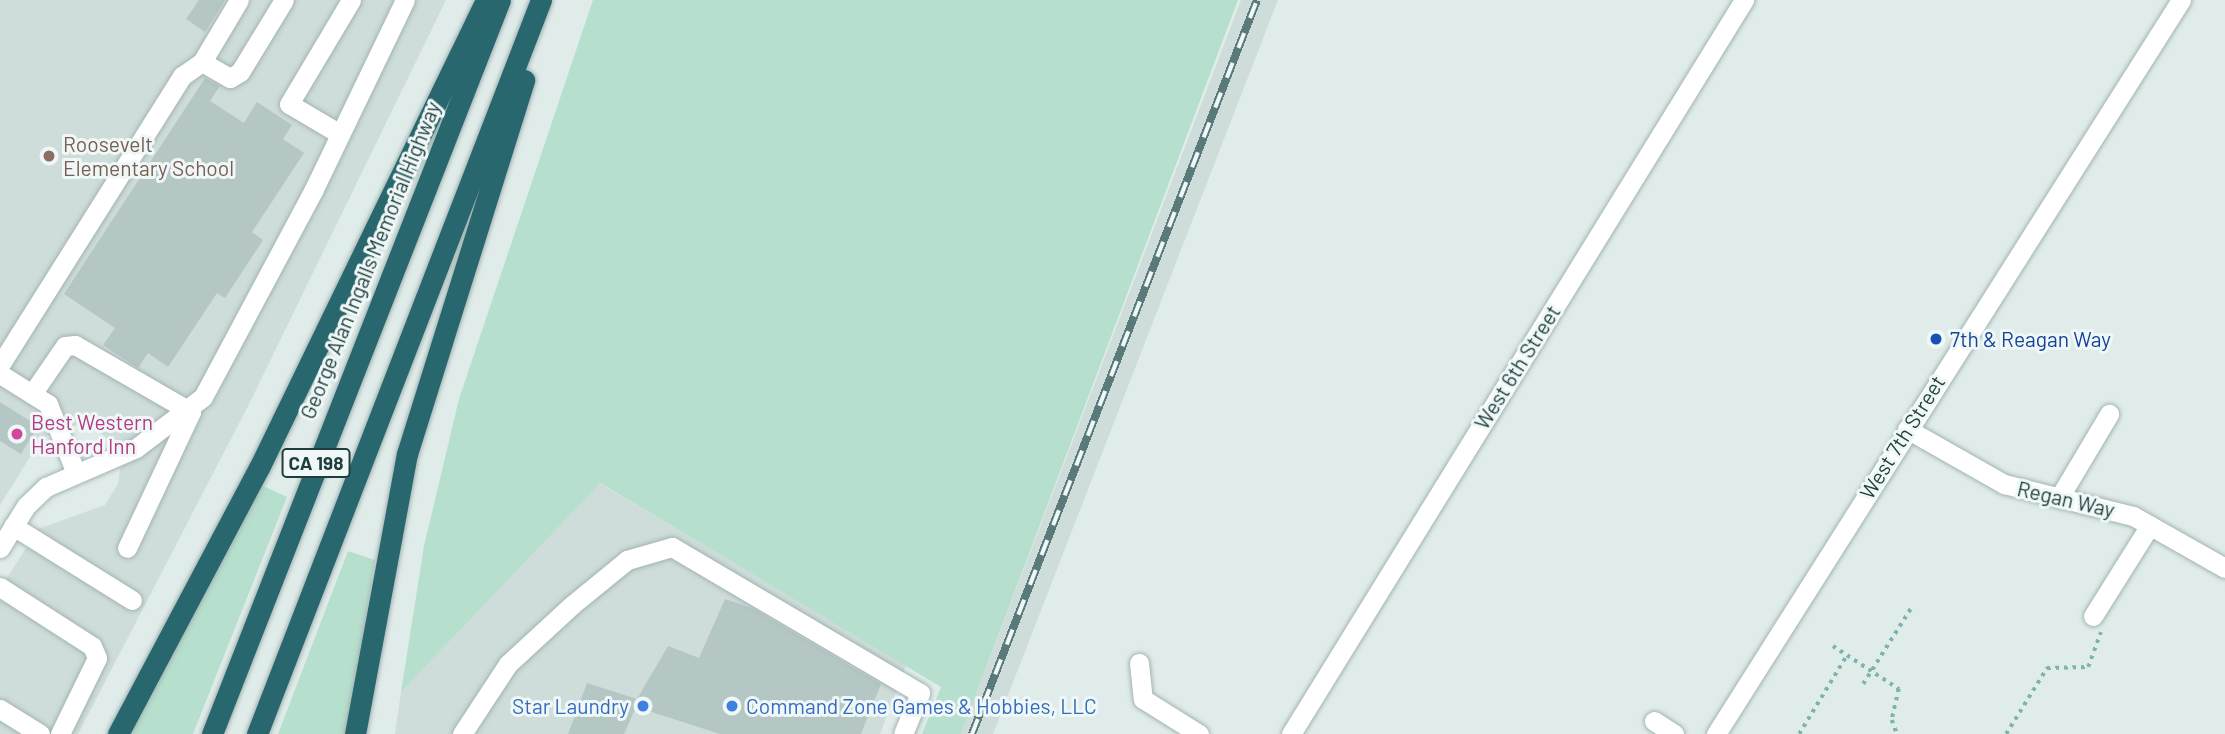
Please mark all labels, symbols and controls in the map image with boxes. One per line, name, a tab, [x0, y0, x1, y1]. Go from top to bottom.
street label: George Alan Ingalls Memorial Highway	[295, 98, 445, 422]
place label: Roosevelt Elementary School	[63, 131, 234, 181]
marker: Roosevelt Elementary School	[41, 148, 57, 164]
street label: West 6th Street	[1469, 300, 1565, 434]
place label: 7th & Reagan Way	[1950, 326, 2111, 352]
marker: 7th & Reagan Way	[1928, 331, 1944, 347]
street label: West 7th Street	[1854, 371, 1950, 503]
place label: Best Western Hanford Inn	[31, 409, 153, 459]
marker: Best Western Hanford Inn	[9, 426, 25, 442]
road number: CA 198	[281, 447, 351, 478]
street label: Regan Way	[2015, 476, 2117, 522]
place label: Star Laundry	[512, 693, 629, 719]
place label: Command Zone Games & Hobbies, LLC	[746, 693, 1097, 719]
marker: Star Laundry	[635, 698, 651, 714]
marker: Command Zone Games & Hobbies, LLC	[724, 698, 740, 714]

